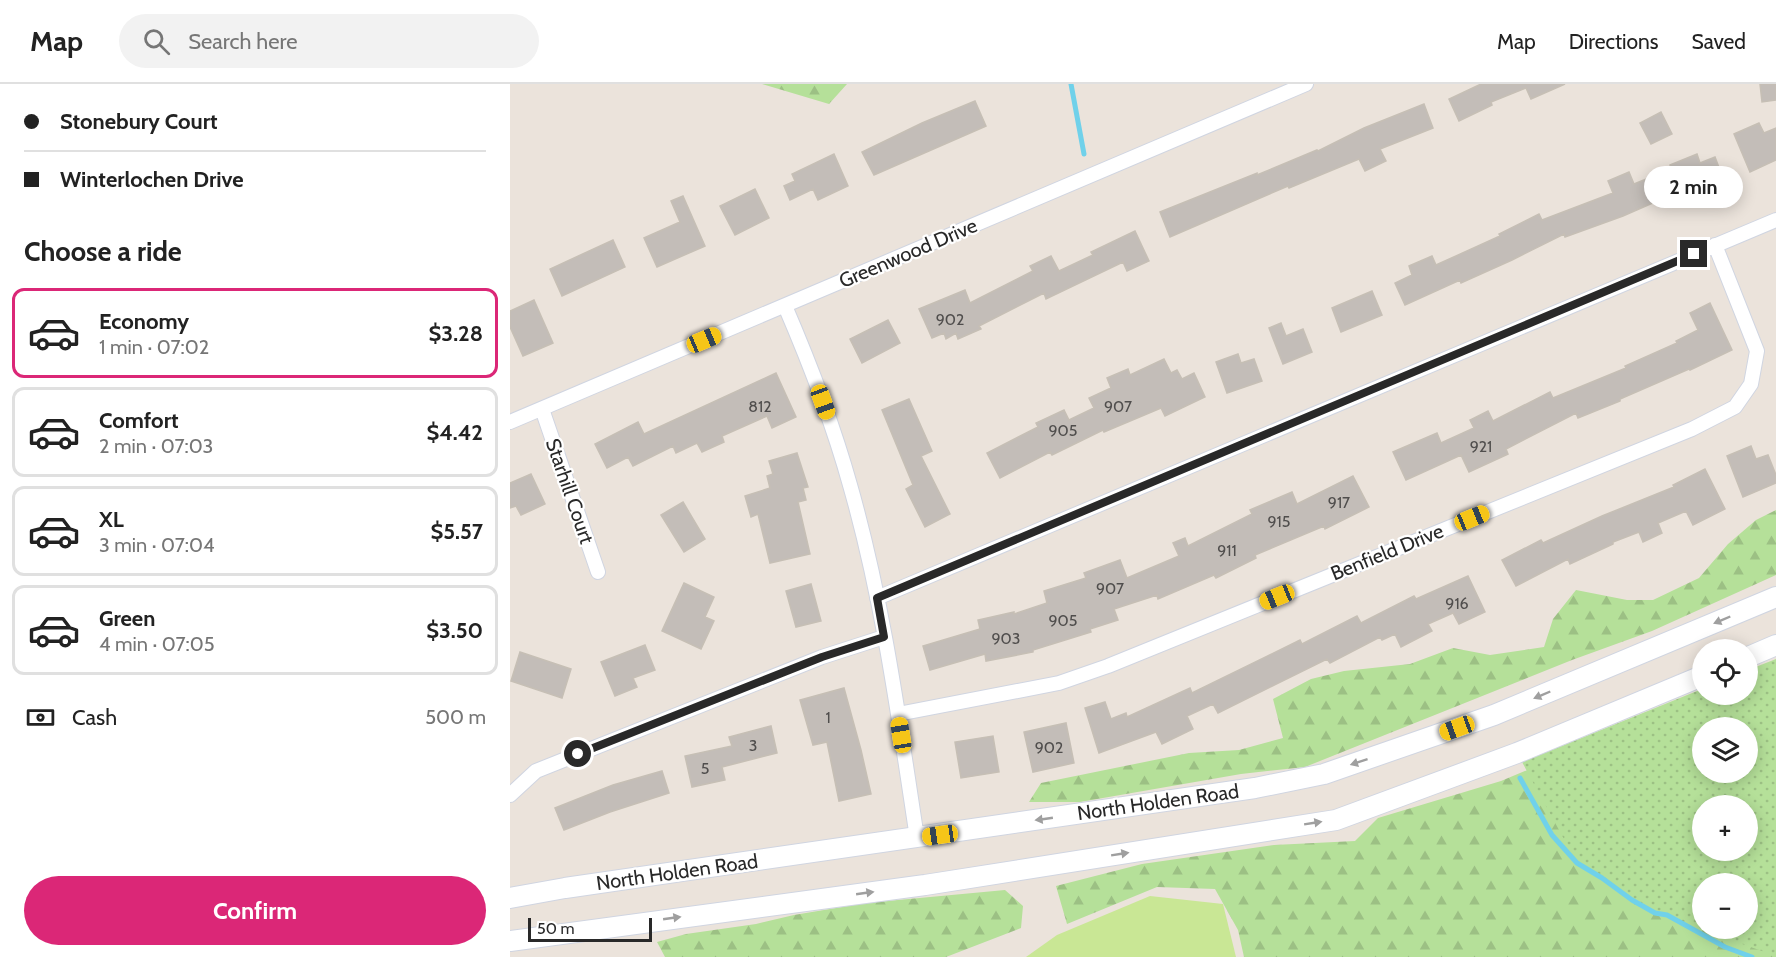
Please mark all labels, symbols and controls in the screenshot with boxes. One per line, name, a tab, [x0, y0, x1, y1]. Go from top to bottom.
search box	[119, 14, 539, 68]
text: Map	[30, 24, 83, 58]
icon: search	[140, 25, 173, 58]
text: Search here	[188, 28, 297, 55]
text: Map	[1497, 29, 1536, 54]
text: Directions	[1569, 29, 1658, 54]
text: Saved	[1691, 29, 1746, 54]
text: Stonebury Court	[60, 108, 218, 135]
text: Winterlochen Drive	[60, 166, 244, 193]
callout: 2 min	[1644, 167, 1744, 209]
text: 2 min	[1669, 175, 1718, 199]
street label: Greenwood Drive	[835, 213, 981, 293]
text: Choose a ride	[24, 235, 182, 268]
route end	[1680, 240, 1707, 267]
icon: car	[27, 306, 81, 360]
text: Economy	[99, 308, 189, 335]
house number: 902	[936, 310, 964, 329]
text: $3.28	[429, 320, 483, 347]
car	[684, 325, 724, 355]
text: 1 min · 07:02	[99, 335, 209, 359]
car	[808, 382, 838, 422]
house number: 812	[748, 397, 772, 416]
house number: 907	[1104, 397, 1132, 416]
icon: car	[27, 405, 81, 459]
text: Comfort	[99, 407, 178, 434]
text: $4.42	[426, 419, 483, 446]
house number: 905	[1049, 421, 1077, 440]
text: 2 min · 07:03	[99, 434, 213, 458]
street label: Starhill Court	[541, 435, 599, 547]
house number: 921	[1470, 437, 1492, 456]
house number: 917	[1328, 493, 1350, 512]
car	[1452, 503, 1492, 533]
icon: car	[27, 504, 81, 558]
text: XL	[99, 506, 124, 533]
house number: 915	[1268, 512, 1290, 531]
text: $5.57	[431, 518, 483, 545]
street label: Benfield Drive	[1327, 518, 1447, 586]
text: 3 min · 07:04	[99, 533, 215, 557]
house number: 911	[1217, 541, 1237, 560]
house number: 907	[1096, 579, 1124, 598]
car	[1257, 582, 1297, 612]
house number: 916	[1445, 594, 1469, 613]
icon: car	[27, 603, 81, 657]
text: Green	[99, 605, 155, 632]
house number: 905	[1049, 611, 1077, 630]
one-way arrow	[1713, 616, 1731, 625]
text: $3.50	[426, 617, 483, 644]
house number: 903	[992, 629, 1020, 648]
text: 4 min · 07:05	[99, 632, 215, 656]
map controls	[1692, 639, 1758, 939]
button: locate	[1692, 639, 1758, 705]
one-way arrow	[1533, 690, 1551, 700]
icon: cash	[24, 701, 57, 734]
text: Cash	[72, 704, 117, 731]
text: 500 m	[425, 705, 486, 729]
house number: 1	[825, 708, 831, 727]
car	[1437, 713, 1477, 743]
car	[889, 716, 913, 754]
button: layers	[1692, 717, 1758, 783]
house number: 3	[749, 736, 757, 755]
house number: 902	[1035, 738, 1063, 757]
route start	[564, 740, 591, 767]
one-way arrow	[1350, 758, 1368, 768]
house number: 5	[701, 759, 709, 778]
street label: North Holden Road	[1076, 779, 1240, 825]
button: +	[1692, 795, 1758, 861]
one-way arrow	[1034, 815, 1053, 824]
one-way arrow	[1303, 819, 1322, 828]
car	[921, 824, 959, 846]
street label: North Holden Road	[595, 849, 759, 895]
one-way arrow	[1111, 849, 1130, 858]
button: −	[1692, 873, 1758, 939]
button: Confirm	[24, 876, 486, 945]
one-way arrow	[856, 888, 875, 897]
one-way arrow	[662, 914, 681, 923]
scale bar	[528, 915, 652, 942]
text: 50 m	[537, 919, 574, 938]

